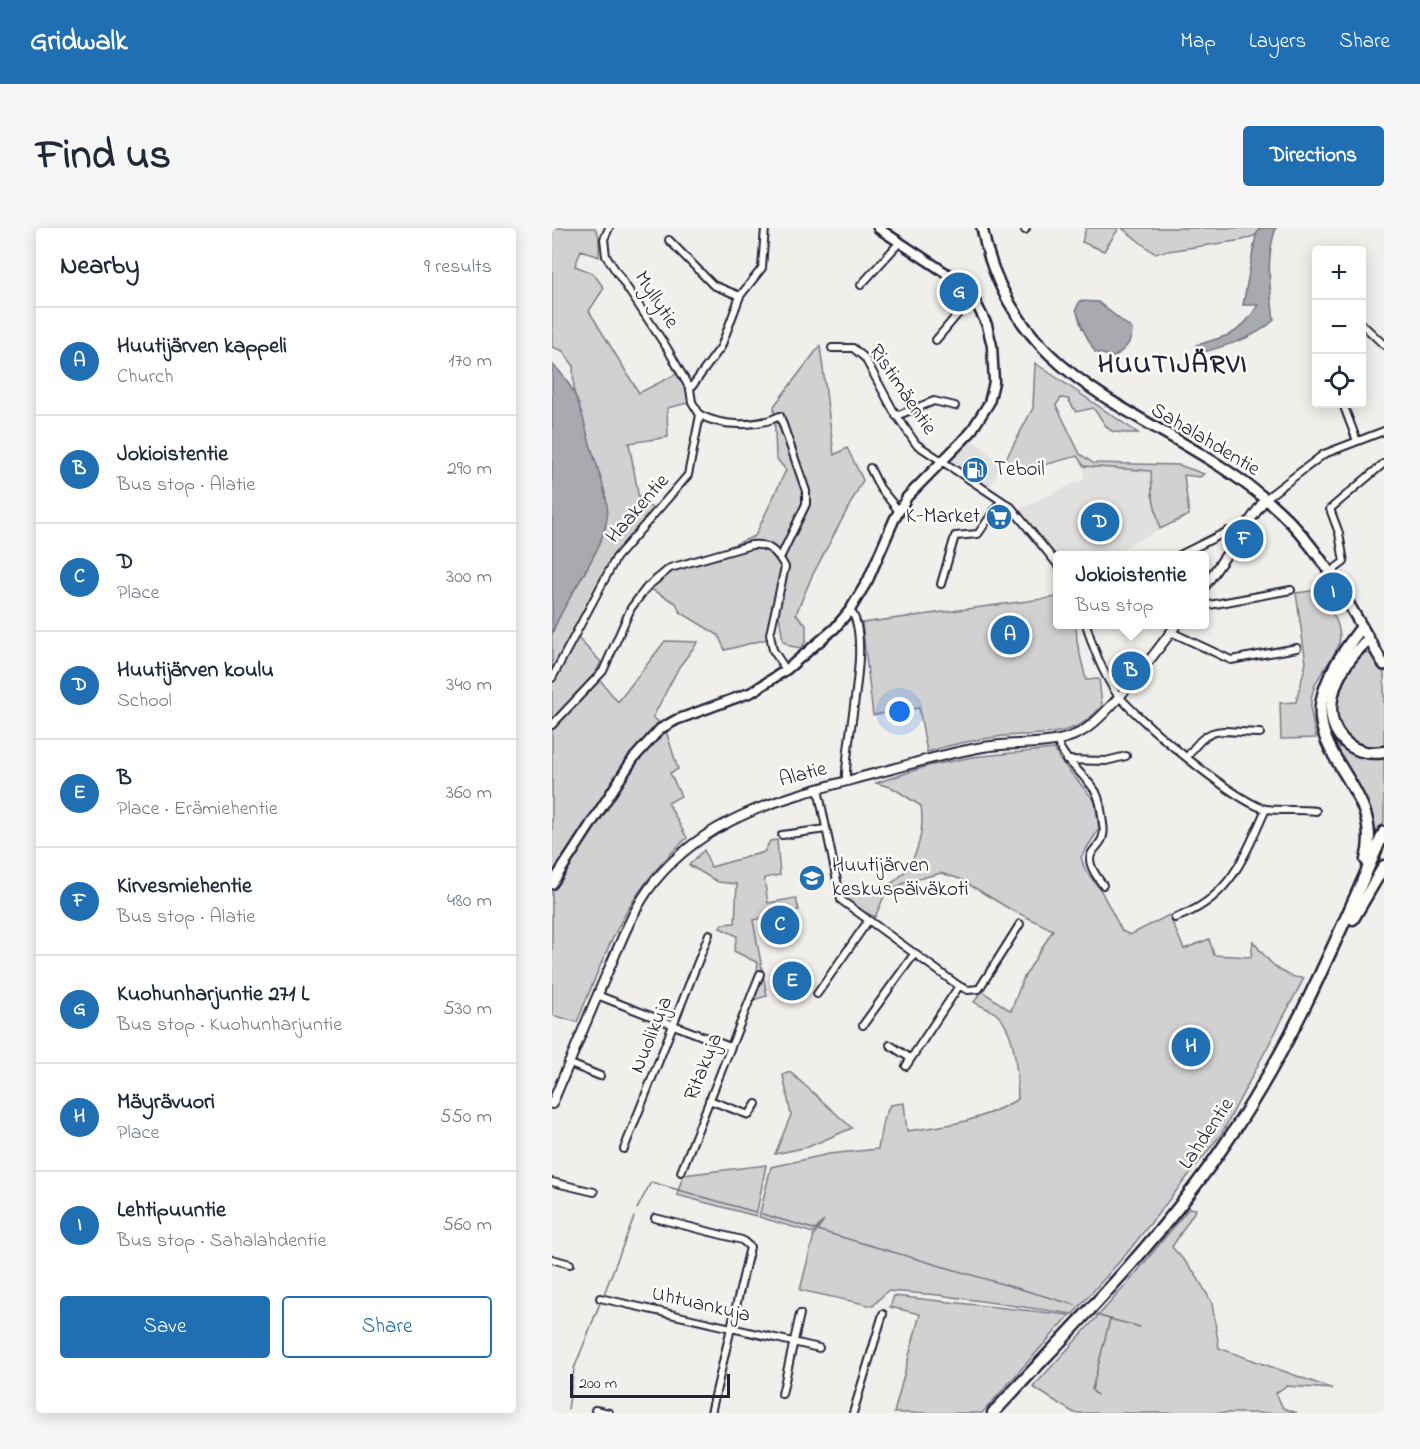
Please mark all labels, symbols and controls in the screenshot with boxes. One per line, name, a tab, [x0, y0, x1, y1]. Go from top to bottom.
text: Gridwalk	[30, 22, 127, 63]
text: Map	[1180, 27, 1216, 57]
text: Layers	[1249, 27, 1306, 57]
text: Share	[1339, 27, 1390, 57]
text: Find us	[36, 126, 171, 187]
button: Directions	[1243, 126, 1384, 186]
map controls	[1312, 246, 1366, 408]
button: +	[1312, 246, 1366, 300]
text: Nearby	[60, 248, 139, 286]
text: 9 results	[424, 253, 492, 282]
street label: Myllytie	[624, 265, 686, 336]
pin: G	[940, 270, 978, 314]
button: −	[1312, 300, 1366, 354]
text: Huutijärven kappeli	[117, 331, 287, 363]
street label: Ristimäentie	[861, 339, 944, 442]
district label: HUUTIJÄRVI	[1098, 346, 1248, 385]
text: A	[73, 347, 86, 376]
text: 170 m	[448, 347, 492, 376]
button: locate	[1312, 354, 1366, 408]
text: Church	[117, 363, 173, 392]
street label: Sahalahdentie	[1145, 396, 1266, 485]
text: Jokioistentie	[117, 439, 228, 471]
text: B	[73, 455, 86, 484]
text: 290 m	[447, 455, 492, 484]
fuel station icon: Teboil	[960, 455, 990, 485]
place label: Teboil	[994, 455, 1045, 485]
street label: Haakentie	[599, 467, 677, 551]
text: Bus stop · Alatie	[117, 471, 255, 500]
pin: D	[1080, 500, 1120, 544]
place label: K-Market	[906, 502, 980, 532]
supermarket icon: K-Market	[984, 502, 1014, 532]
pin: F	[1224, 516, 1264, 562]
text: D	[117, 547, 133, 579]
popup	[1053, 551, 1209, 629]
text: Jokioistentie	[1075, 560, 1187, 592]
text: C	[74, 563, 85, 592]
text: 300 m	[446, 563, 492, 592]
pin: I	[1314, 570, 1352, 614]
text: Place	[117, 579, 159, 608]
text: Bus stop	[1075, 592, 1154, 621]
pin: A	[990, 612, 1030, 658]
pin: B	[1112, 648, 1150, 694]
text: Huutijärven koulu	[117, 655, 274, 687]
text: D	[72, 671, 87, 700]
text: 340 m	[446, 671, 492, 700]
text: School	[117, 687, 172, 716]
your location	[885, 697, 914, 726]
street label: Alatie	[776, 754, 831, 796]
text: B	[117, 763, 132, 795]
text: E	[73, 779, 86, 808]
text: 360 m	[446, 779, 492, 808]
text: Place · Erämiehentie	[117, 795, 278, 824]
place label: Huutijärven keskuspäiväkoti	[832, 851, 969, 905]
school or university icon: Huutijärven keskuspäiväkoti	[797, 863, 827, 893]
text: Kirvesmiehentie	[117, 871, 252, 903]
text: F	[73, 887, 86, 916]
text: 480 m	[447, 887, 492, 916]
pin: C	[760, 902, 800, 948]
text: Bus stop · Alatie	[117, 903, 255, 932]
pin: E	[772, 958, 812, 1004]
text: Kuohunharjuntie 271 L	[117, 979, 309, 1011]
street label: Nuolikuja	[623, 992, 681, 1078]
text: G	[73, 995, 86, 1024]
text: 530 m	[443, 995, 492, 1024]
text: Bus stop · Kuohunharjuntie	[117, 1011, 342, 1040]
pin: H	[1172, 1024, 1210, 1070]
street label: Ritakuja	[677, 1029, 731, 1105]
text: Mäyrävuori	[117, 1087, 215, 1119]
street label: Lahdentie	[1172, 1092, 1242, 1176]
text: H	[74, 1103, 85, 1132]
text: 550 m	[440, 1103, 492, 1132]
text: Place	[117, 1119, 159, 1148]
text: Lehtipuuntie	[117, 1195, 226, 1227]
text: I	[77, 1211, 82, 1240]
text: 560 m	[443, 1211, 492, 1240]
text: Bus stop · Sahalahdentie	[117, 1227, 326, 1256]
street label: Uhtuankuja	[649, 1279, 753, 1331]
button: Save	[60, 1296, 270, 1358]
button: Share	[282, 1296, 492, 1358]
scale bar	[570, 1371, 730, 1398]
text: 200 m	[579, 1372, 617, 1396]

